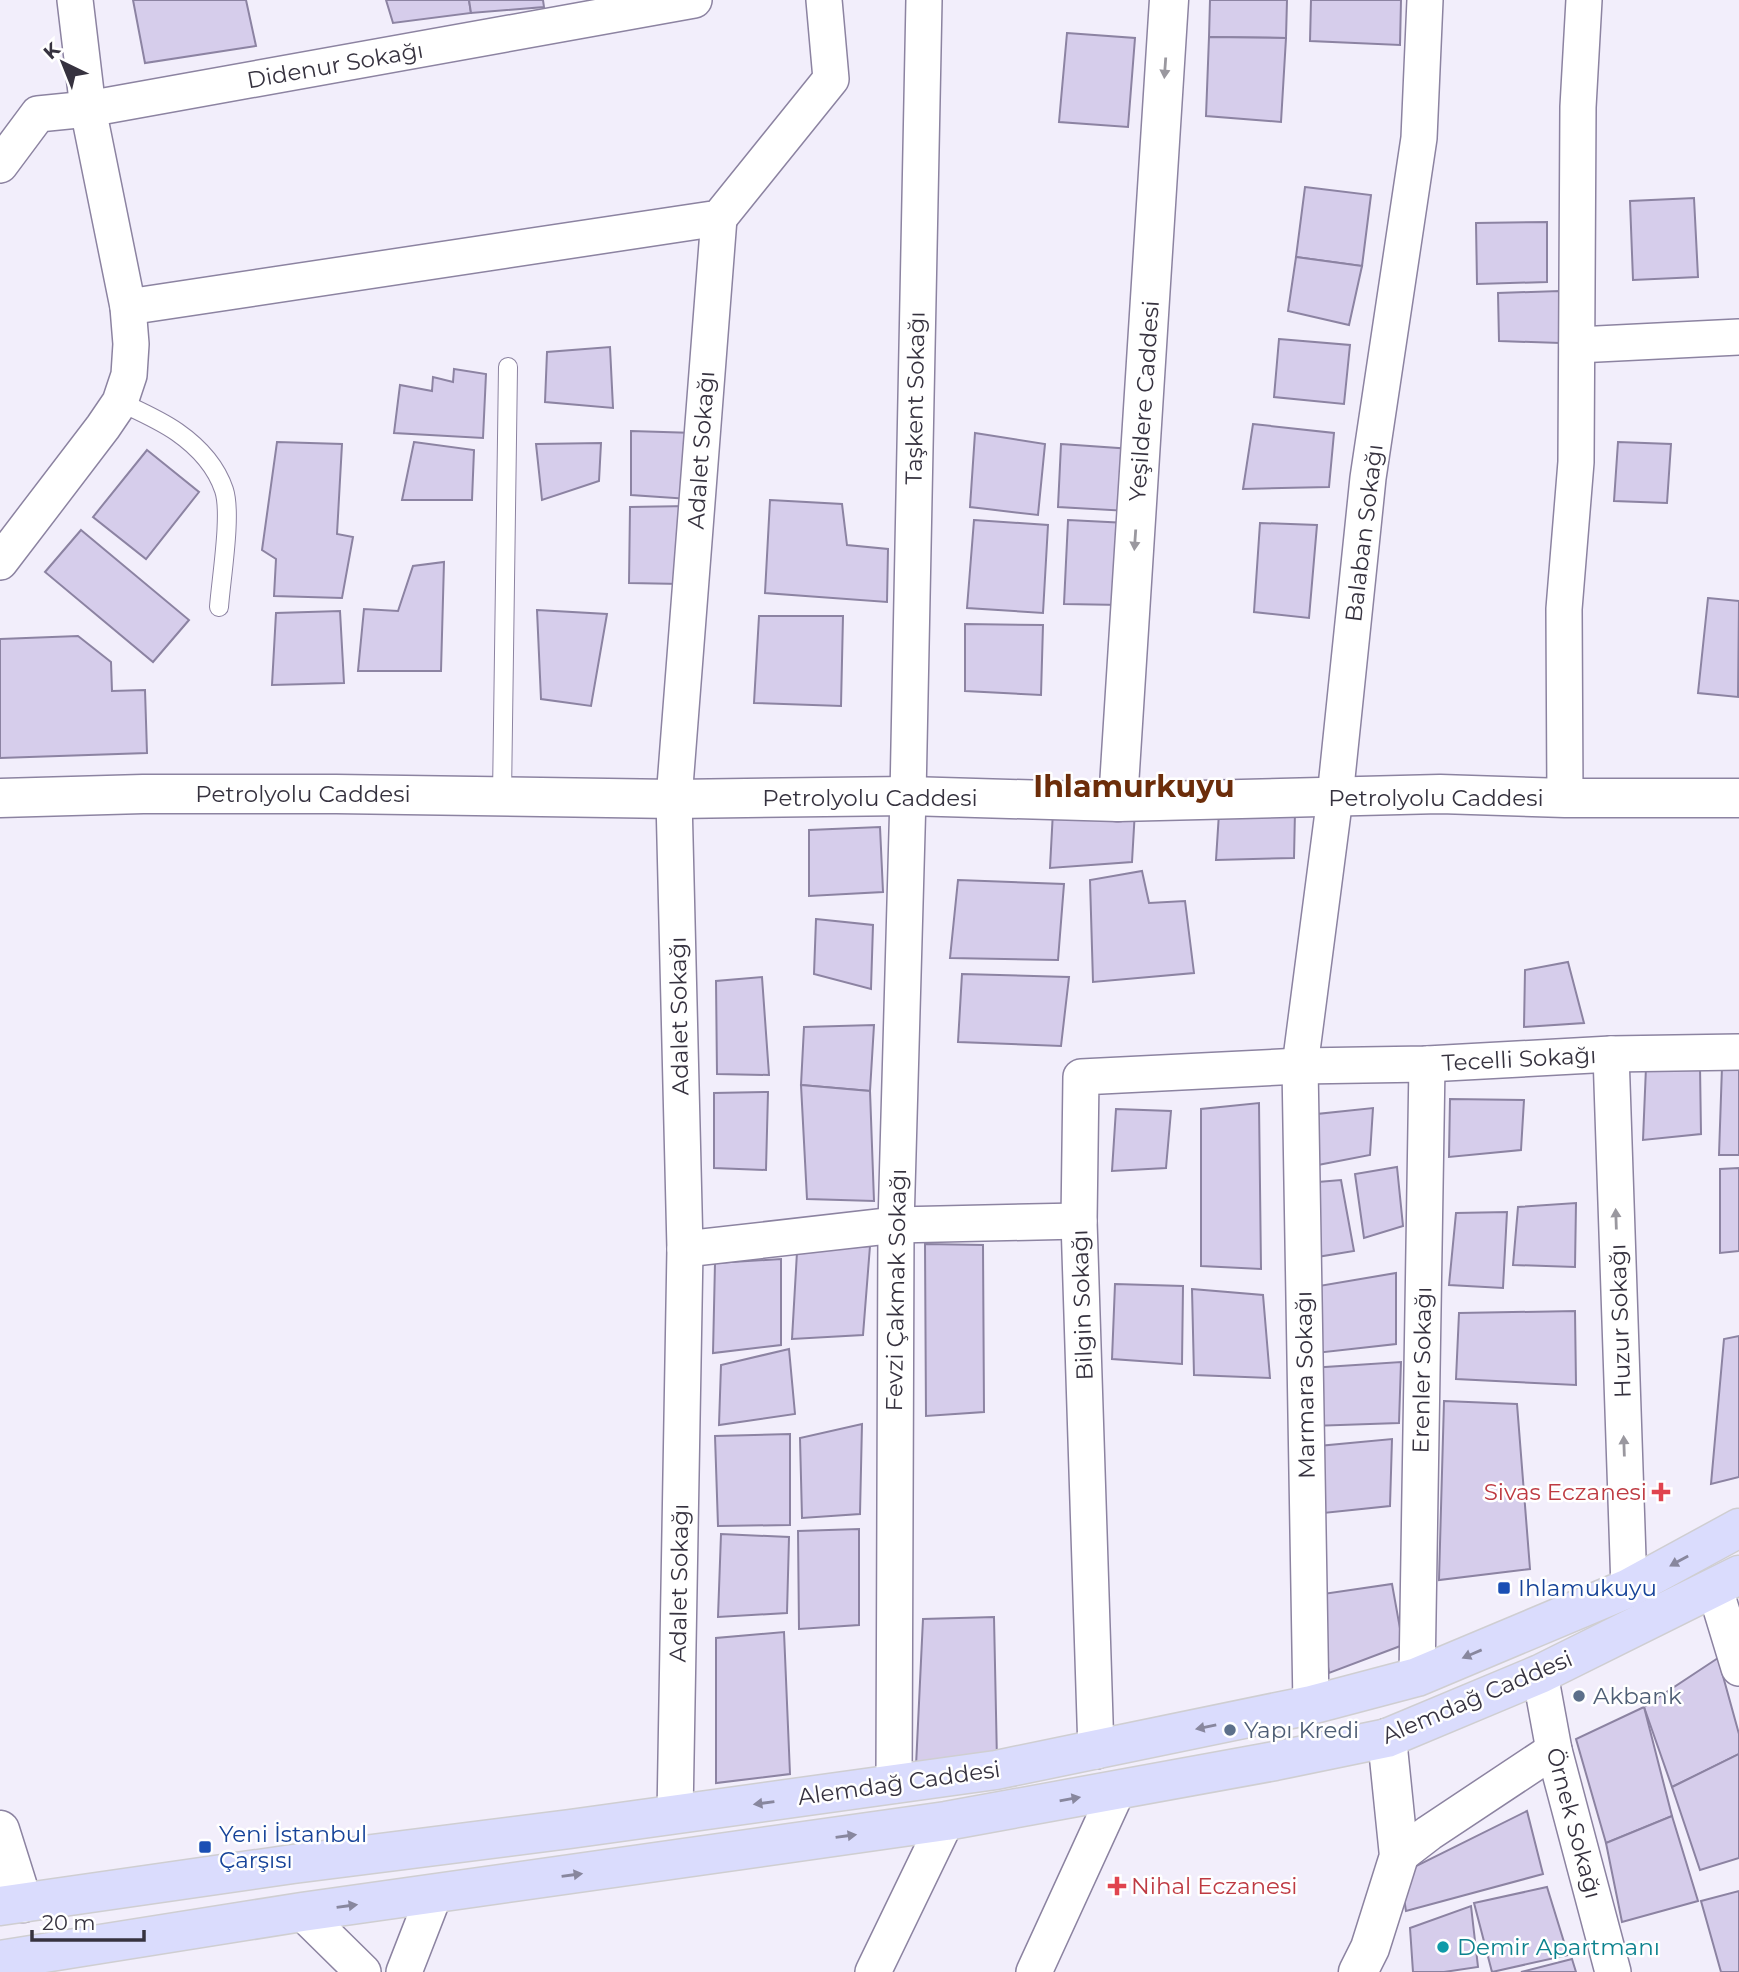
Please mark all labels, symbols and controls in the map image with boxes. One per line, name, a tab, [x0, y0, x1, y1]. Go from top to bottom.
north arrow	[28, 28, 98, 98]
street label: Didenur Sokağı	[245, 36, 425, 94]
text: K	[39, 37, 65, 64]
one-way arrow	[1159, 57, 1170, 79]
street label: Yeşildere Caddesi	[1123, 300, 1165, 502]
street label: Taşkent Sokağı	[899, 311, 931, 485]
street label: Adalet Sokağı	[682, 370, 720, 530]
street label: Balaban Sokağı	[1339, 442, 1389, 624]
one-way arrow	[1129, 529, 1140, 551]
district label: Ihlamurkuyu	[1033, 768, 1235, 805]
street label: Petrolyolu Caddesi	[195, 780, 411, 808]
street label: Petrolyolu Caddesi	[762, 784, 978, 812]
street label: Petrolyolu Caddesi	[1328, 784, 1544, 812]
street label: Adalet Sokağı	[664, 936, 694, 1096]
street label: Tecelli Sokağı	[1441, 1041, 1597, 1077]
street label: Fevzi Çakmak Sokağı	[880, 1168, 912, 1412]
one-way arrow	[1611, 1208, 1622, 1230]
street label: Bilgin Sokağı	[1065, 1229, 1099, 1381]
street label: Huzur Sokağı	[1603, 1243, 1637, 1399]
street label: Erenler Sokağı	[1407, 1286, 1437, 1454]
street label: Marmara Sokağı	[1289, 1291, 1321, 1479]
one-way arrow	[1619, 1435, 1630, 1457]
place label: Sivas Eczanesi	[1484, 1478, 1647, 1506]
marker: Sivas Eczanesi	[1653, 1484, 1669, 1500]
street label: Adalet Sokağı	[664, 1503, 694, 1663]
one-way arrow	[1669, 1555, 1689, 1567]
place label: Ihlamukuyu	[1518, 1574, 1657, 1602]
marker: Ihlamukuyu	[1496, 1580, 1512, 1596]
street label: Alemdağ Caddesi	[1378, 1644, 1576, 1750]
one-way arrow	[1461, 1648, 1482, 1659]
place label: Akbank	[1593, 1682, 1682, 1710]
marker: Akbank	[1571, 1688, 1587, 1704]
place label: Yapı Kredi	[1244, 1716, 1359, 1744]
one-way arrow	[1195, 1722, 1217, 1733]
marker: Yapı Kredi	[1222, 1722, 1238, 1738]
street label: Örnek Sokağı	[1540, 1744, 1608, 1902]
street label: Alemdağ Caddesi	[796, 1755, 1002, 1811]
one-way arrow	[1059, 1793, 1081, 1804]
one-way arrow	[753, 1797, 775, 1808]
place label: Yeni İstanbul Çarşısı	[219, 1820, 367, 1874]
one-way arrow	[835, 1830, 857, 1841]
marker: Yeni İstanbul Çarşısı	[197, 1839, 213, 1855]
one-way arrow	[561, 1869, 583, 1880]
place label: Nihal Eczanesi	[1131, 1872, 1297, 1900]
marker: Nihal Eczanesi	[1109, 1878, 1125, 1894]
scale bar	[32, 1898, 144, 1942]
one-way arrow	[336, 1901, 358, 1912]
text: 20 m	[42, 1910, 96, 1935]
place label: Demir Apartmanı	[1457, 1933, 1660, 1961]
marker: Demir Apartmanı	[1435, 1939, 1451, 1955]

